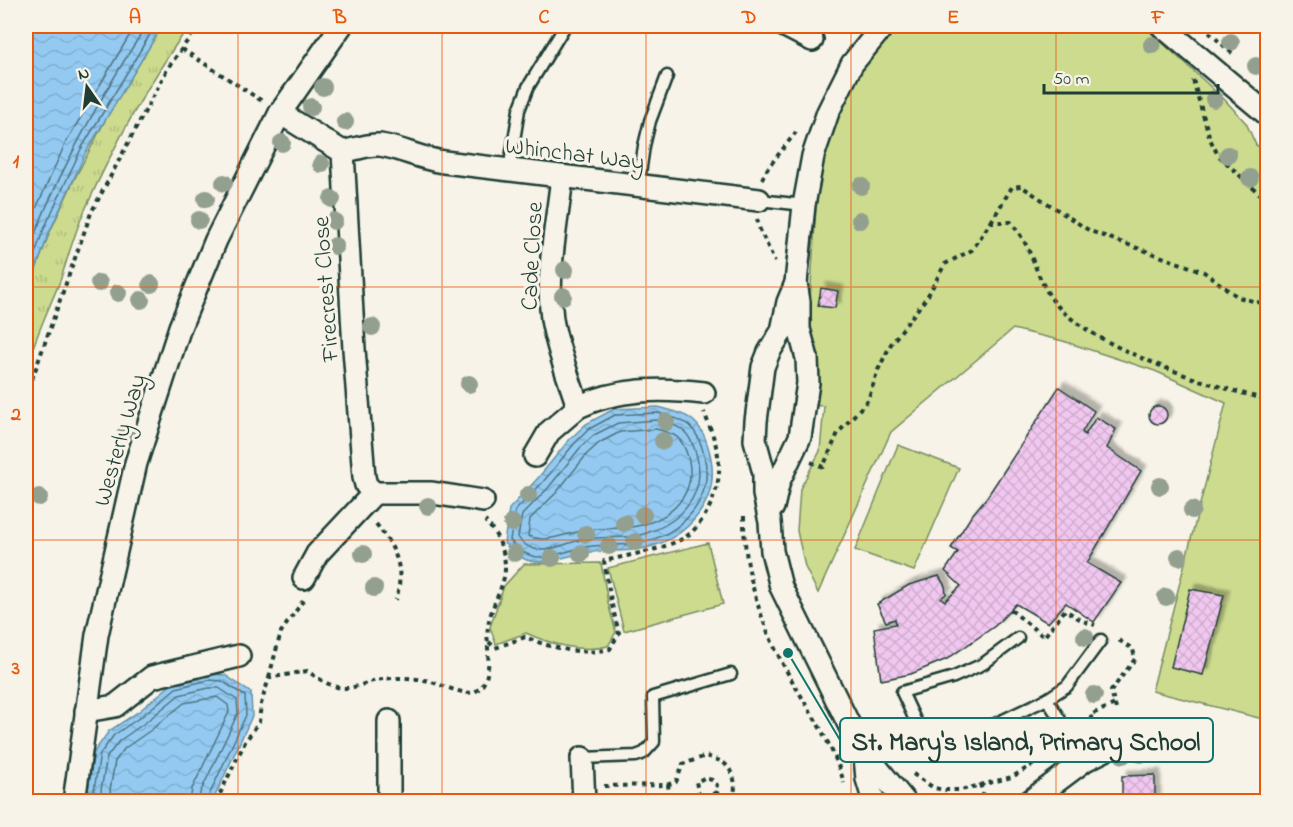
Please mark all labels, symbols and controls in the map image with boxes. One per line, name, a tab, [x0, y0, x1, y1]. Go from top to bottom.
text: A	[129, 4, 141, 33]
text: B	[332, 4, 347, 33]
text: C	[539, 4, 550, 33]
text: D	[741, 4, 756, 33]
text: E	[947, 4, 959, 33]
text: F	[1151, 4, 1165, 33]
north arrow	[57, 57, 117, 117]
scale bar	[1044, 57, 1218, 95]
text: N	[76, 61, 92, 87]
text: 50 m	[1053, 67, 1090, 93]
street label: Whinchat Way	[503, 130, 646, 182]
text: 1	[13, 148, 20, 177]
street label: Cade Close	[513, 201, 554, 311]
street label: Firecrest Close	[305, 215, 350, 364]
street label: Westerly Way	[86, 370, 158, 511]
text: 2	[10, 401, 21, 430]
text: 3	[11, 655, 20, 684]
callout: St. Mary's Island, Primary School	[840, 718, 1213, 762]
text: St. Mary's Island, Primary School	[852, 725, 1200, 763]

